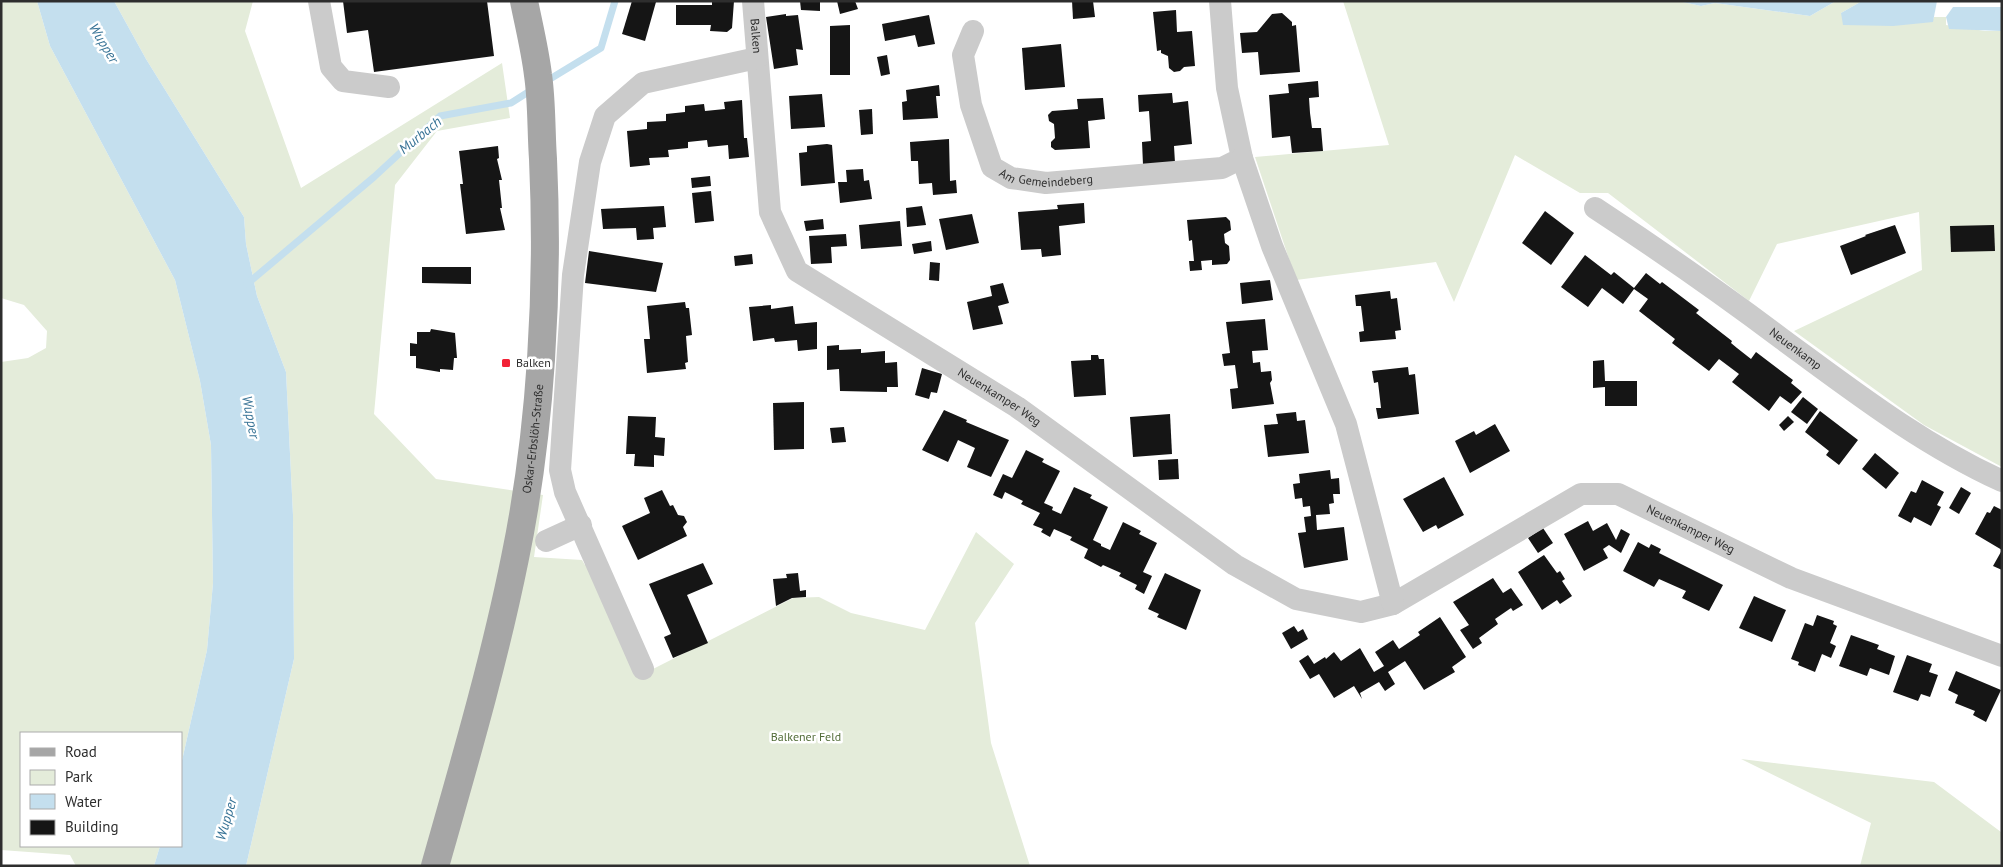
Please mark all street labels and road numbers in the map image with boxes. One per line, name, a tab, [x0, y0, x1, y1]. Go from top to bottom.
street label: Balken	[747, 18, 765, 54]
street label: Am Gemeindeberg	[997, 165, 1093, 190]
street label: Neuenkamp	[1767, 324, 1825, 373]
street label: Neuenkamper Weg	[955, 364, 1044, 429]
street label: Oskar-Erbslöh-Straße	[519, 383, 546, 495]
street label: Neuenkamper Weg	[1644, 501, 1737, 557]

